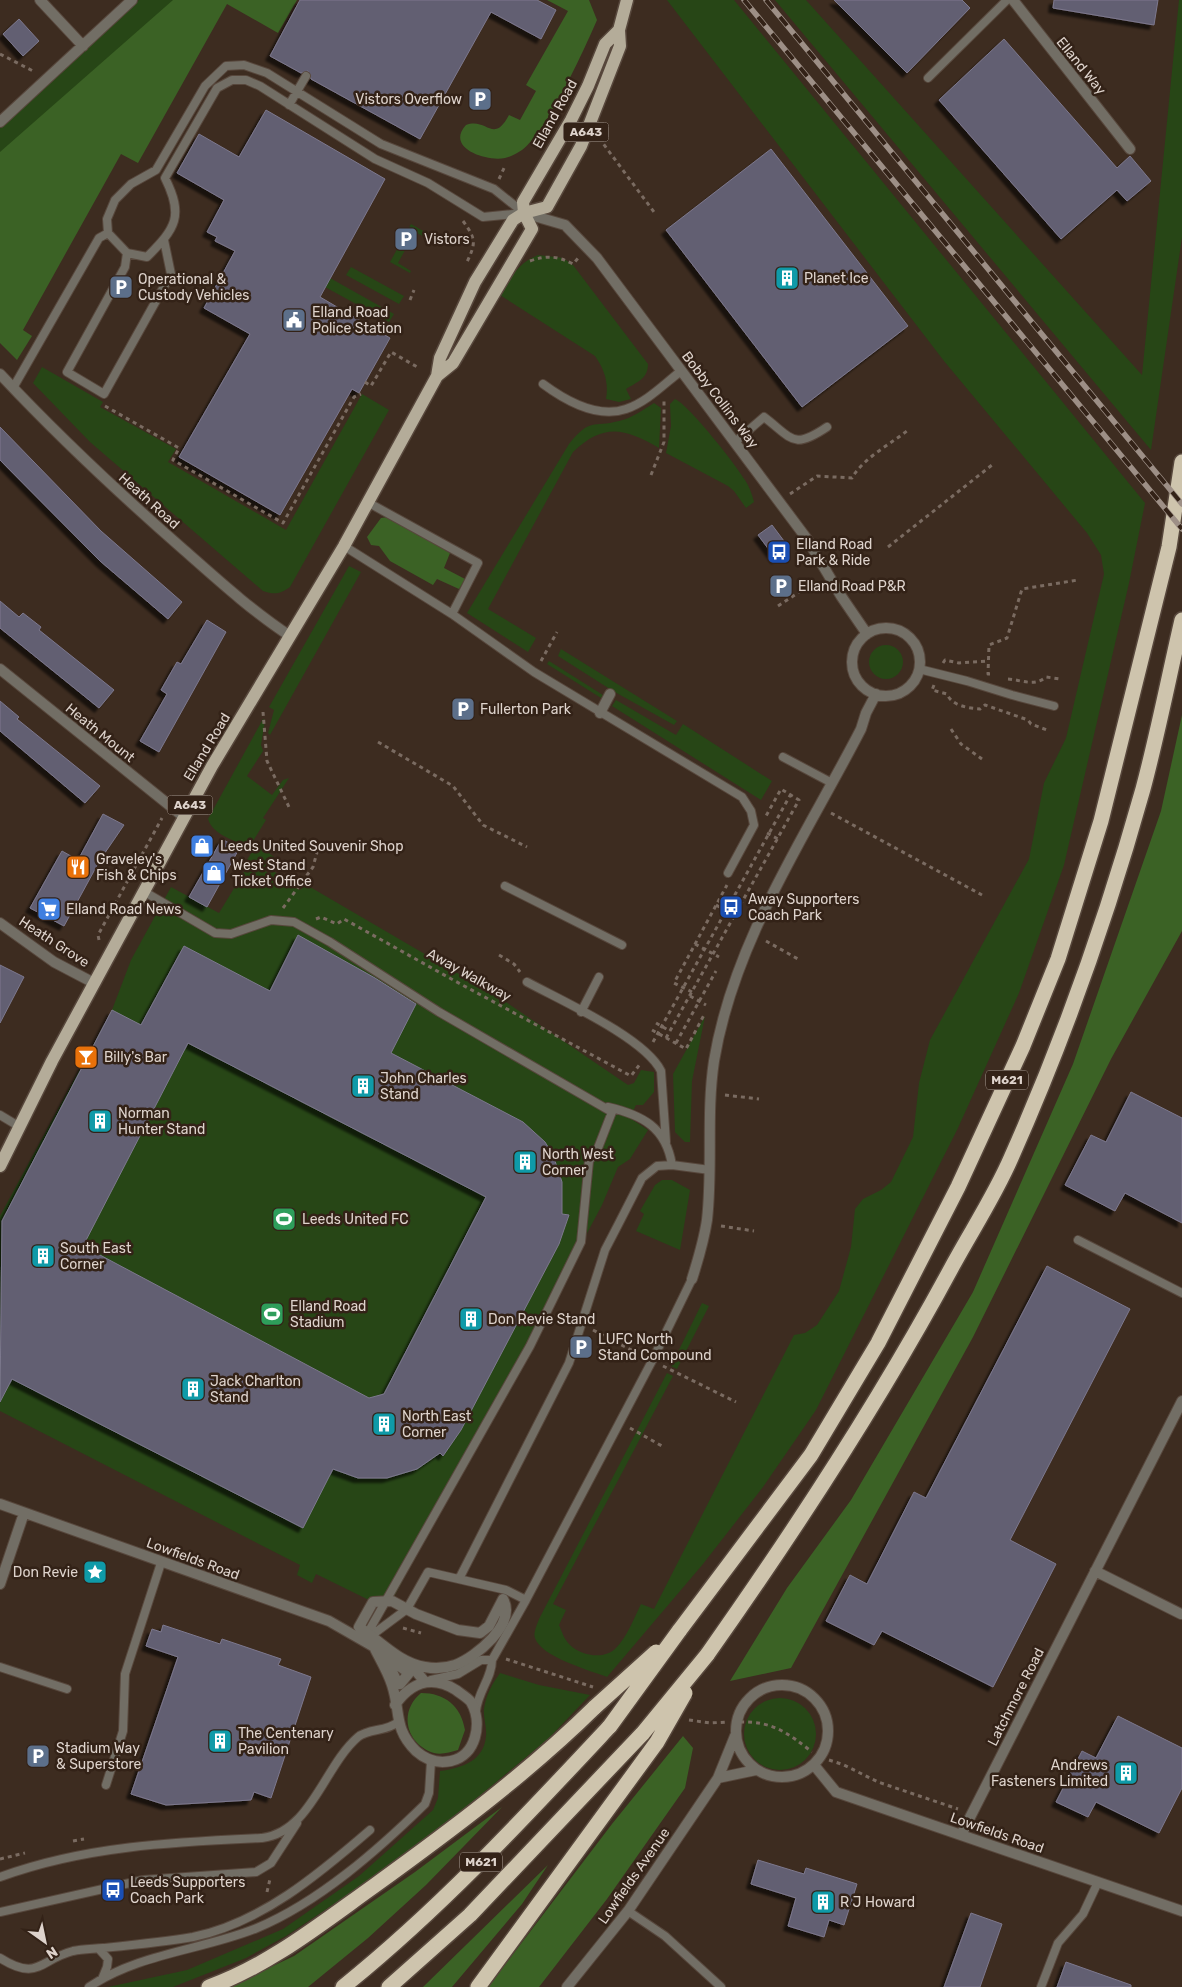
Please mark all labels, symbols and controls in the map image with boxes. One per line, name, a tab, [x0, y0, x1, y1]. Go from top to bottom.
street label: Elland Way	[1053, 34, 1110, 98]
street label: Elland Road	[529, 76, 581, 152]
parking icon: Vistors Overflow	[467, 86, 493, 112]
place label: Vistors Overflow	[355, 91, 462, 108]
road number: A643	[564, 122, 608, 142]
parking icon: Vistors	[393, 226, 419, 252]
place label: Vistors	[424, 231, 470, 248]
building icon: Planet Ice	[774, 265, 800, 291]
place label: Planet Ice	[804, 270, 869, 287]
place label: Operational & Custody Vehicles	[138, 271, 249, 304]
parking icon: Operational & Custody Vehicles	[108, 274, 134, 300]
place label: Elland Road Police Station	[312, 304, 402, 337]
public building icon: Elland Road Police Station	[281, 307, 307, 333]
street label: Bobby Collins Way	[678, 348, 762, 452]
street label: Heath Road	[115, 469, 183, 533]
place label: Elland Road Park & Ride	[796, 536, 872, 569]
bus stop icon: Elland Road Park & Ride	[766, 539, 792, 565]
parking icon: Elland Road P&R	[768, 573, 794, 599]
place label: Elland Road P&R	[798, 578, 906, 595]
parking icon: Fullerton Park	[450, 696, 476, 722]
street label: Heath Mount	[62, 700, 139, 766]
place label: Fullerton Park	[480, 701, 572, 718]
street label: Elland Road	[180, 710, 234, 784]
road number: A643	[168, 796, 212, 814]
shop icon: Leeds United Souvenir Shop	[189, 833, 215, 859]
place label: Leeds United Souvenir Shop	[220, 838, 404, 855]
place label: Graveley's Fish & Chips	[96, 851, 177, 884]
restaurant icon: Graveley's Fish & Chips	[65, 854, 91, 880]
place label: West Stand Ticket Office	[232, 857, 312, 890]
shop icon: West Stand Ticket Office	[201, 860, 227, 886]
place label: Away Supporters Coach Park	[748, 891, 859, 924]
bus stop icon: Away Supporters Coach Park	[718, 894, 744, 920]
supermarket icon: Elland Road News	[36, 896, 62, 922]
place label: Elland Road News	[66, 901, 181, 918]
street label: Heath Grove	[16, 913, 93, 971]
street label: Away Walkway	[424, 945, 514, 1005]
bar icon: Billy's Bar	[73, 1044, 99, 1070]
place label: Billy's Bar	[104, 1049, 168, 1066]
place label: John Charles Stand	[380, 1070, 467, 1103]
road number: M621	[986, 1070, 1028, 1090]
building icon: John Charles Stand	[350, 1073, 376, 1099]
place label: Norman Hunter Stand	[118, 1105, 205, 1138]
building icon: Norman Hunter Stand	[87, 1108, 113, 1134]
place label: North West Corner	[542, 1146, 614, 1179]
building icon: North West Corner	[512, 1149, 538, 1175]
sports icon: Leeds United FC	[271, 1206, 297, 1232]
place label: Leeds United FC	[302, 1211, 409, 1228]
place label: South East Corner	[60, 1240, 132, 1273]
building icon: South East Corner	[30, 1243, 56, 1269]
place label: Elland Road Stadium	[290, 1298, 366, 1331]
sports icon: Elland Road Stadium	[259, 1301, 285, 1327]
building icon: Don Revie Stand	[458, 1306, 484, 1332]
place label: Don Revie Stand	[488, 1311, 595, 1328]
place label: LUFC North Stand Compound	[598, 1331, 712, 1364]
parking icon: LUFC North Stand Compound	[568, 1334, 594, 1360]
place label: Jack Charlton Stand	[210, 1373, 301, 1406]
building icon: Jack Charlton Stand	[180, 1376, 206, 1402]
place label: North East Corner	[402, 1408, 472, 1441]
building icon: North East Corner	[371, 1411, 397, 1437]
street label: Lowfields Road	[144, 1534, 242, 1584]
place icon: Don Revie	[82, 1559, 108, 1585]
place label: Don Revie	[13, 1564, 78, 1581]
street label: Latchmore Road	[984, 1645, 1048, 1749]
place label: The Centenary Pavilion	[238, 1725, 334, 1758]
building icon: The Centenary Pavilion	[207, 1728, 233, 1754]
place label: Stadium Way & Superstore	[56, 1740, 142, 1773]
parking icon: Stadium Way & Superstore	[25, 1743, 51, 1769]
place label: Andrews Fasteners Limited	[991, 1757, 1108, 1790]
building icon: Andrews Fasteners Limited	[1113, 1760, 1139, 1786]
street label: Lowfields Road	[948, 1809, 1046, 1857]
street label: Lowfields Avenue	[595, 1825, 674, 1927]
road number: M621	[460, 1852, 502, 1871]
place label: Leeds Supporters Coach Park	[130, 1874, 245, 1907]
bus stop icon: Leeds Supporters Coach Park	[100, 1877, 126, 1903]
building icon: R J Howard	[810, 1889, 836, 1915]
place label: R J Howard	[840, 1894, 915, 1911]
north arrow	[20, 1917, 70, 1967]
text: N	[43, 1943, 61, 1962]

